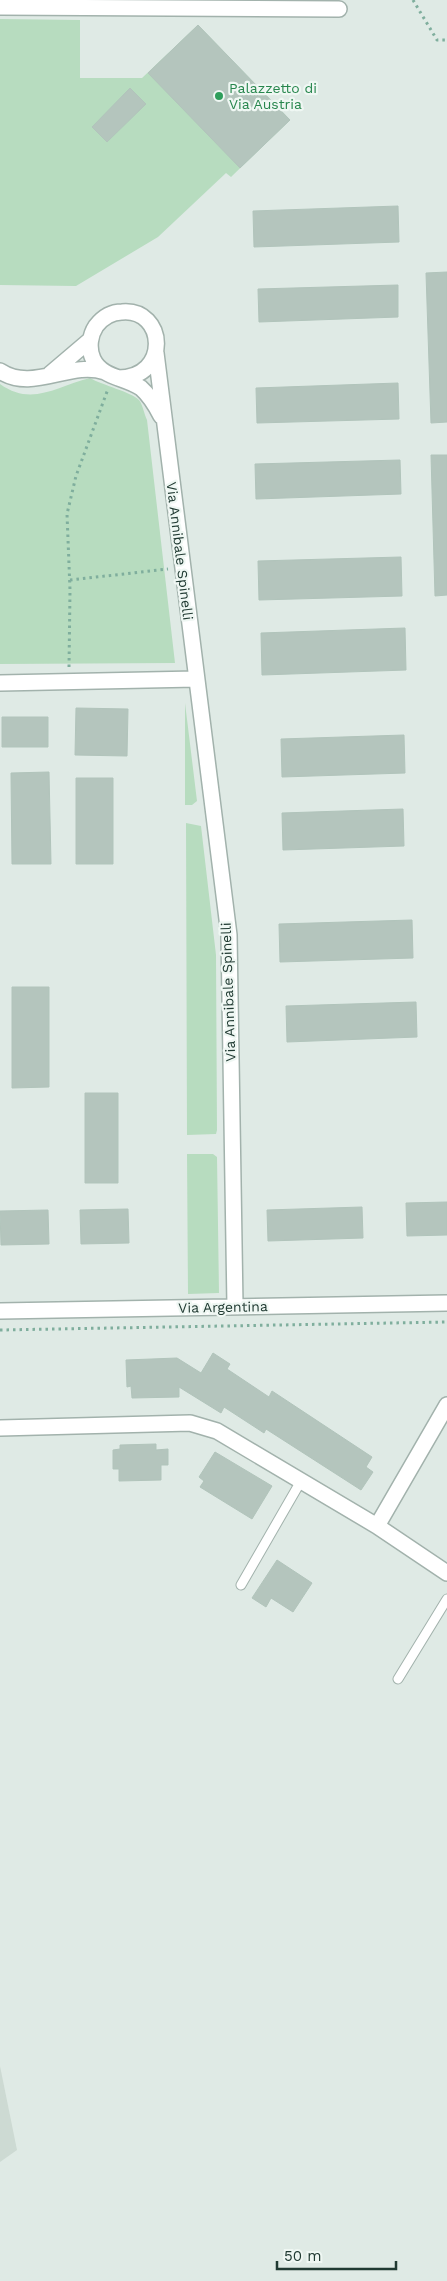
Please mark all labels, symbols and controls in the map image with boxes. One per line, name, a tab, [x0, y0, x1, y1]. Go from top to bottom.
place label: Palazzetto di Via Austria	[229, 80, 317, 112]
marker: Palazzetto di Via Austria	[213, 90, 225, 102]
street label: Via Annibale Spinelli	[164, 481, 196, 621]
street label: Via Annibale Spinelli	[218, 922, 238, 1062]
street label: Via Argentina	[178, 1298, 268, 1316]
scale bar	[277, 2238, 396, 2270]
text: 50 m	[284, 2247, 321, 2265]

